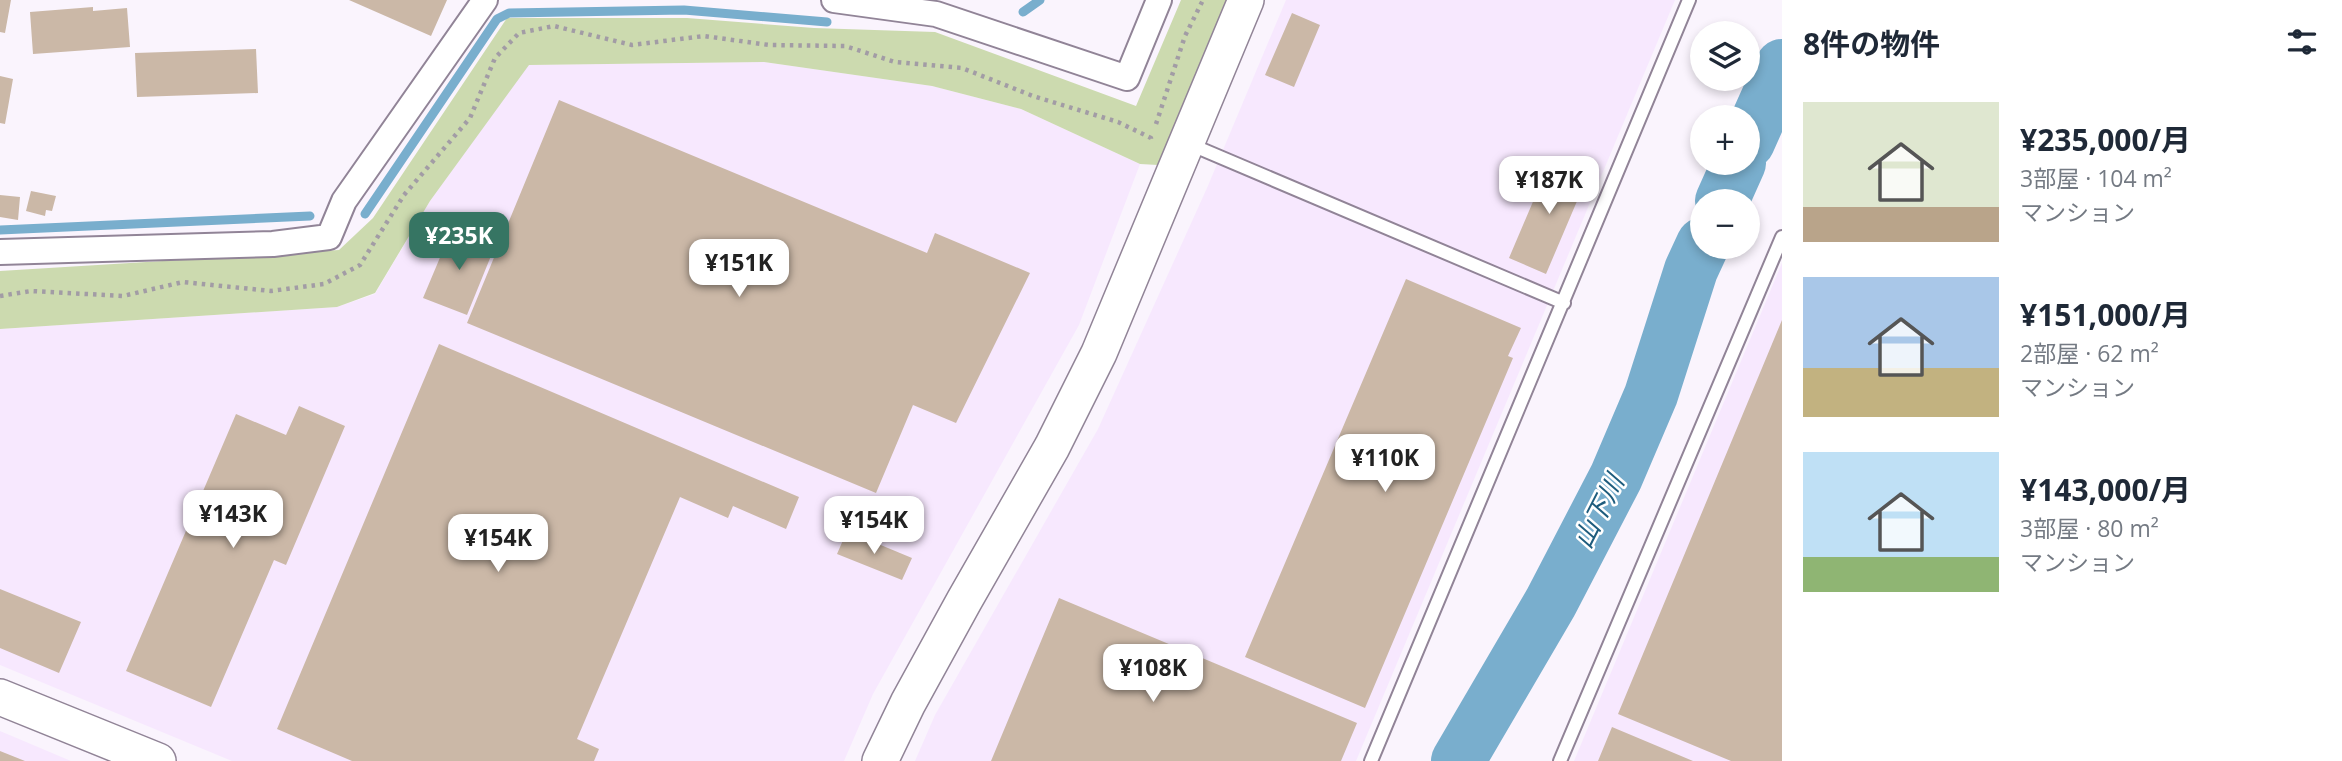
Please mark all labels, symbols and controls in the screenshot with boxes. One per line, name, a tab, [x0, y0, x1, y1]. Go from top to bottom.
map controls	[1690, 21, 1760, 259]
button: layers	[1690, 21, 1760, 91]
text: 8件の物件	[1803, 23, 1940, 64]
icon: filters	[2283, 23, 2321, 61]
button: +	[1690, 105, 1760, 175]
text: ¥235,000/月	[2020, 119, 2191, 160]
icon: home	[1859, 130, 1943, 214]
pin: ¥187K	[1500, 156, 1598, 216]
text: 3部屋 · 104 m²	[2020, 162, 2172, 194]
text: ¥187K	[1515, 163, 1583, 195]
button: −	[1690, 189, 1760, 259]
text: マンション	[2020, 196, 2135, 228]
pin: ¥235K	[410, 212, 508, 272]
text: ¥235K	[425, 219, 493, 251]
pin: ¥151K	[690, 240, 788, 299]
text: ¥151K	[705, 246, 773, 278]
text: ¥151,000/月	[2020, 294, 2191, 335]
icon: home	[1859, 305, 1943, 389]
text: 2部屋 · 62 m²	[2020, 337, 2159, 369]
text: マンション	[2020, 371, 2135, 403]
pin: ¥110K	[1336, 434, 1434, 494]
text: ¥110K	[1351, 441, 1419, 473]
water label: 山下川	[1564, 465, 1633, 554]
text: ¥143,000/月	[2020, 469, 2191, 510]
icon: home	[1859, 480, 1943, 564]
pin: ¥143K	[184, 490, 282, 550]
pin: ¥154K	[825, 496, 923, 556]
text: ¥143K	[199, 497, 267, 529]
text: ¥154K	[840, 503, 908, 535]
text: 3部屋 · 80 m²	[2020, 512, 2159, 544]
pin: ¥154K	[449, 514, 547, 574]
text: ¥154K	[464, 521, 532, 553]
text: マンション	[2020, 546, 2135, 578]
pin: ¥108K	[1104, 644, 1202, 704]
text: ¥108K	[1119, 651, 1187, 683]

